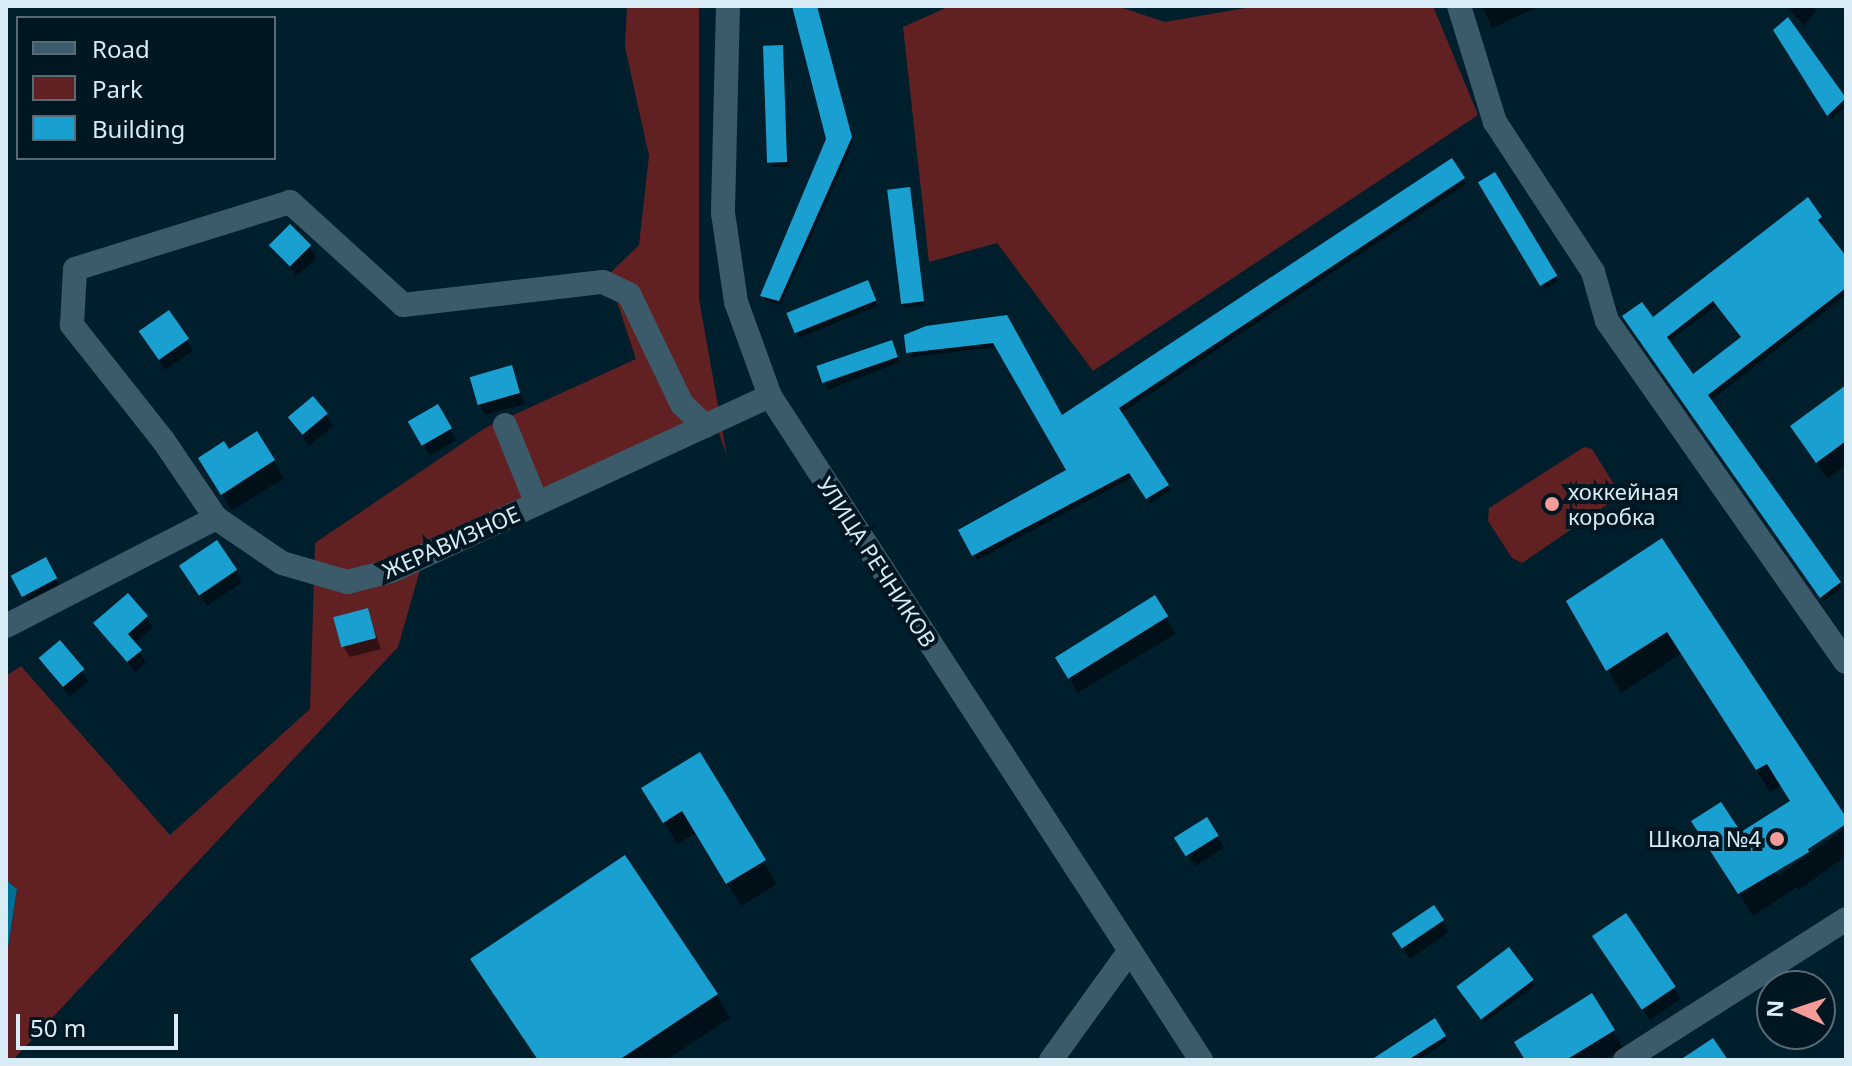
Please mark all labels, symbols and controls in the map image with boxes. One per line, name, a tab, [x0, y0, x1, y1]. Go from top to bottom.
legend	[16, 16, 276, 160]
text: Road	[92, 32, 150, 65]
text: Park	[92, 72, 143, 105]
text: Building	[92, 112, 185, 145]
street label: УЛИЦА РЕЧНИКОВ	[812, 472, 942, 652]
place label: хоккейная коробка	[1568, 478, 1679, 530]
marker: хоккейная коробка	[1543, 495, 1561, 513]
street label: ЖЕРАВИЗНОЕ	[378, 500, 524, 584]
place label: Школа №4	[1648, 826, 1761, 852]
marker: Школа №4	[1768, 830, 1786, 848]
north arrow	[1756, 970, 1836, 1050]
scale bar	[20, 998, 182, 1048]
text: N	[1759, 999, 1789, 1019]
text: 50 m	[30, 1011, 86, 1044]

